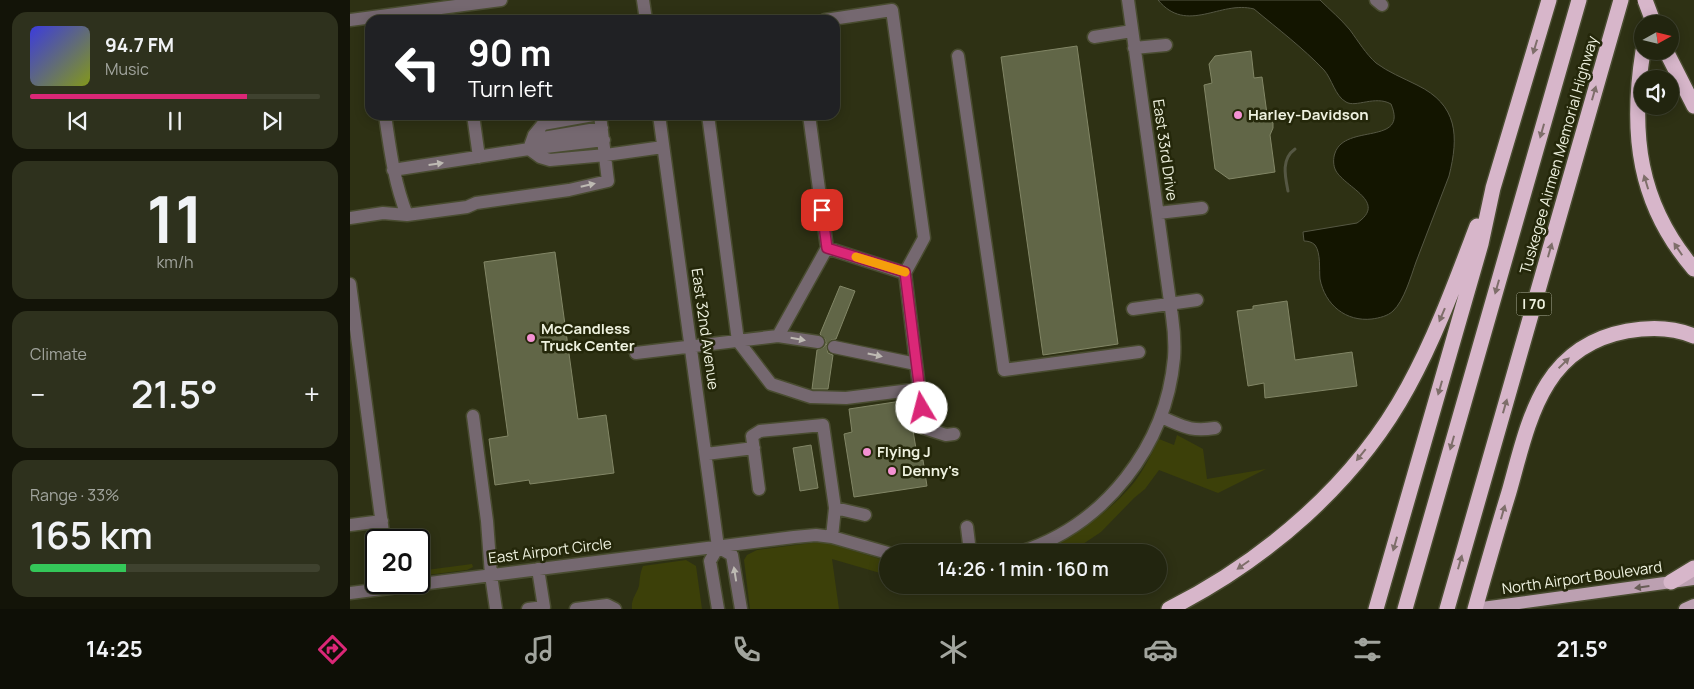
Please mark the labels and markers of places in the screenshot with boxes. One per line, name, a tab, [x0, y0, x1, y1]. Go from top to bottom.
place label: Harley-Davidson	[1248, 104, 1369, 125]
marker: Harley-Davidson	[1232, 109, 1244, 121]
pin	[801, 189, 843, 231]
place label: McCandless Truck Center	[541, 318, 635, 356]
marker: McCandless Truck Center	[525, 332, 537, 344]
place label: Flying J	[877, 441, 931, 462]
marker: Flying J	[861, 446, 873, 458]
place label: Denny's	[902, 460, 959, 481]
marker: Denny's	[886, 465, 898, 477]

